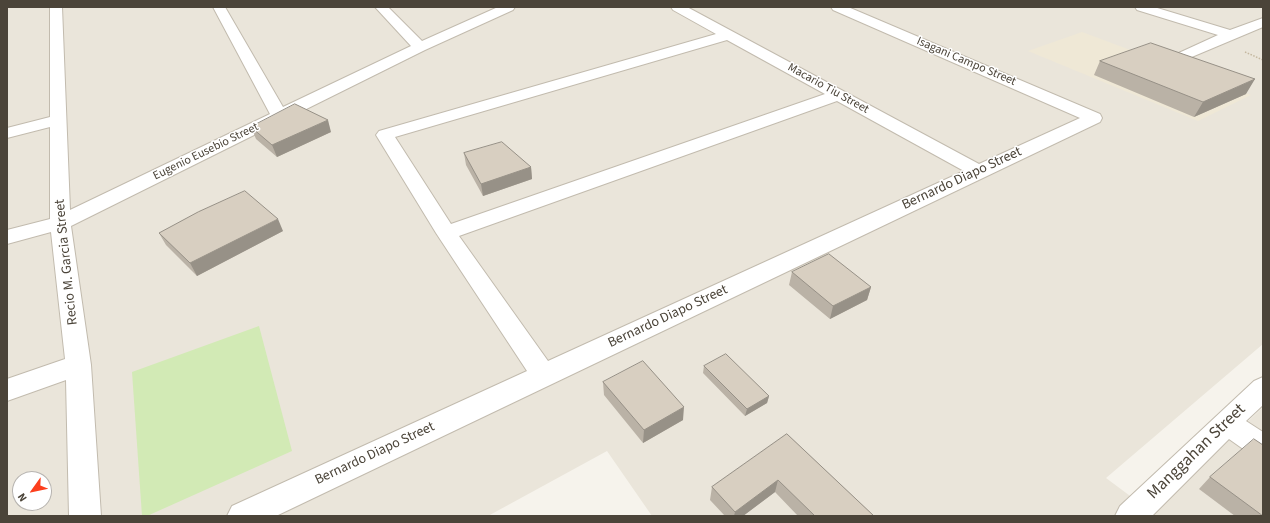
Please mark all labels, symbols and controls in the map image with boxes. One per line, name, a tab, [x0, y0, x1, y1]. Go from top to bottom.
street label: Isagani Campo Street	[914, 35, 1018, 89]
street label: Macario Tiu Street	[785, 61, 871, 117]
street label: Eugenio Eusebio Street	[151, 120, 261, 184]
street label: Bernardo Diapo Street	[900, 144, 1024, 214]
street label: Recio M. Garcia Street	[52, 198, 82, 326]
street label: Bernardo Diapo Street	[606, 282, 730, 352]
street label: Manggahan Street	[1144, 400, 1250, 504]
street label: Bernardo Diapo Street	[313, 419, 437, 489]
north arrow	[12, 471, 52, 511]
text: N	[14, 490, 31, 504]

